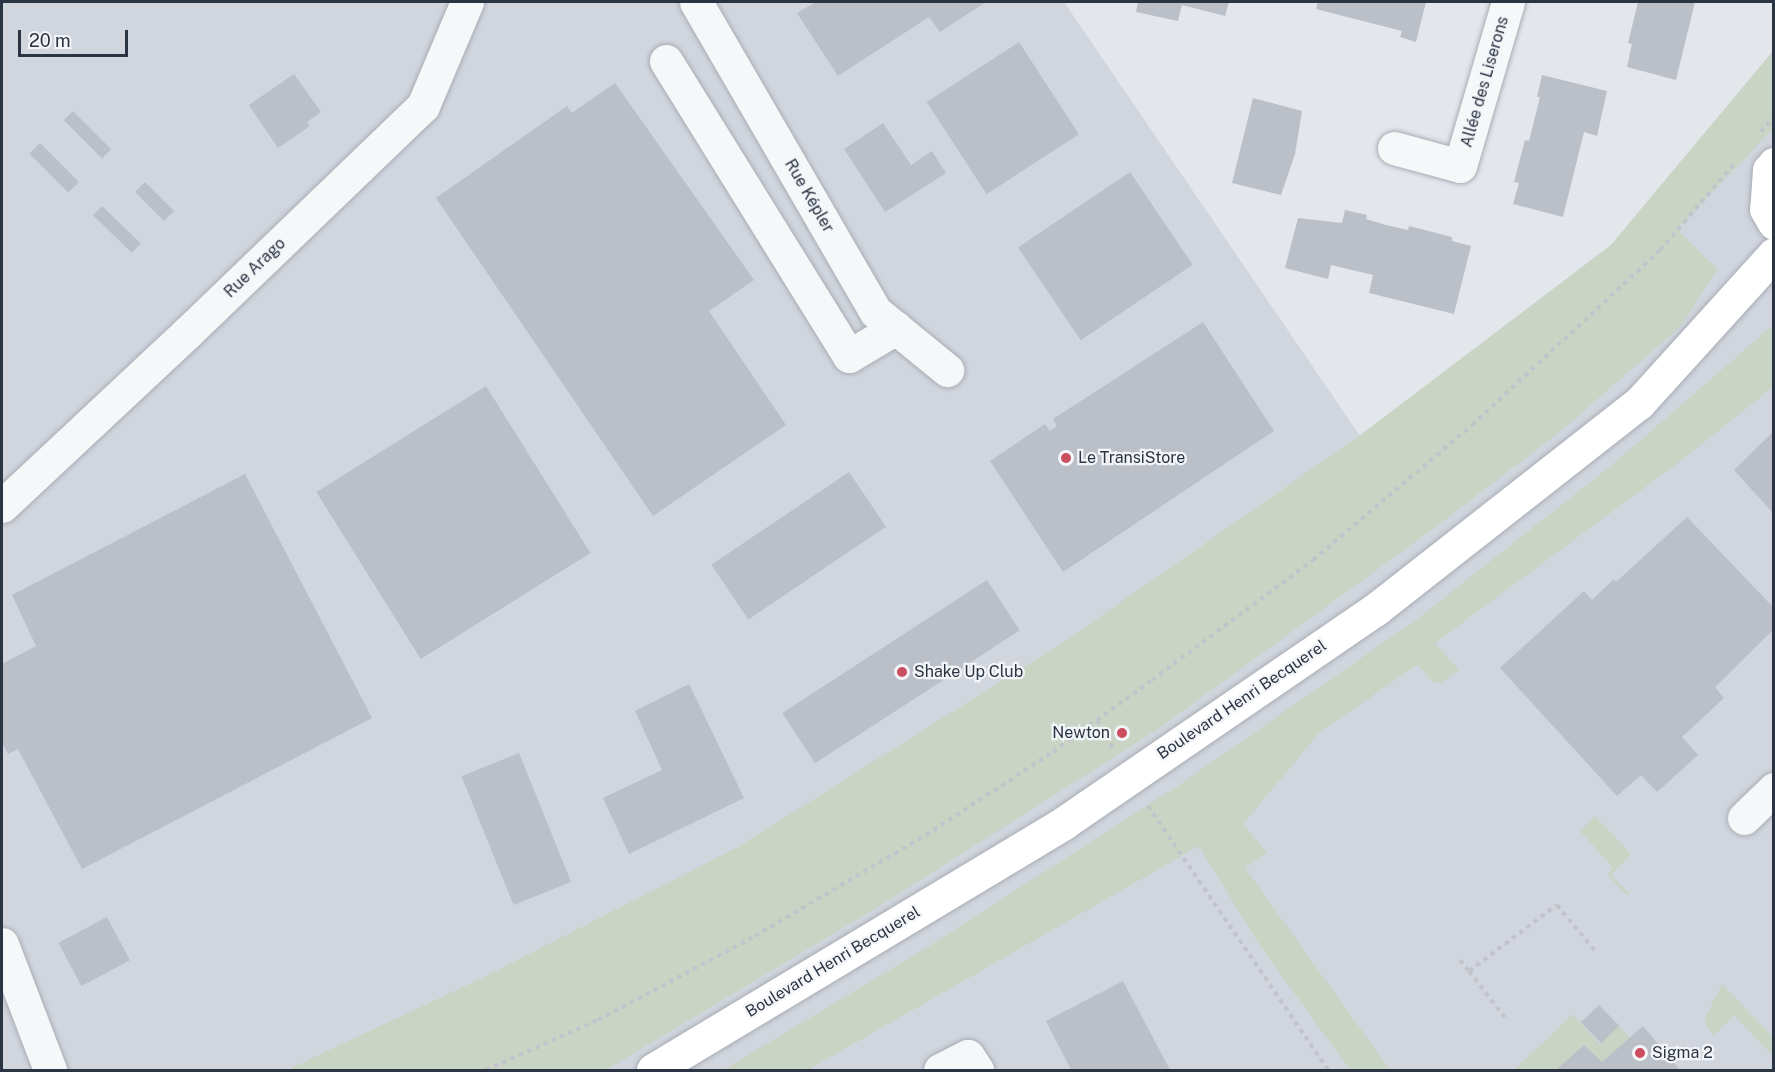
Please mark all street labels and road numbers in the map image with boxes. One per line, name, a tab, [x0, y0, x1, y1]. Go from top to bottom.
street label: Allée des Liserons	[1457, 14, 1513, 150]
street label: Rue Képler	[780, 156, 838, 236]
street label: Rue Arago	[220, 234, 290, 302]
street label: Boulevard Henri Becquerel	[1154, 636, 1330, 764]
street label: Boulevard Henri Becquerel	[742, 902, 924, 1022]

